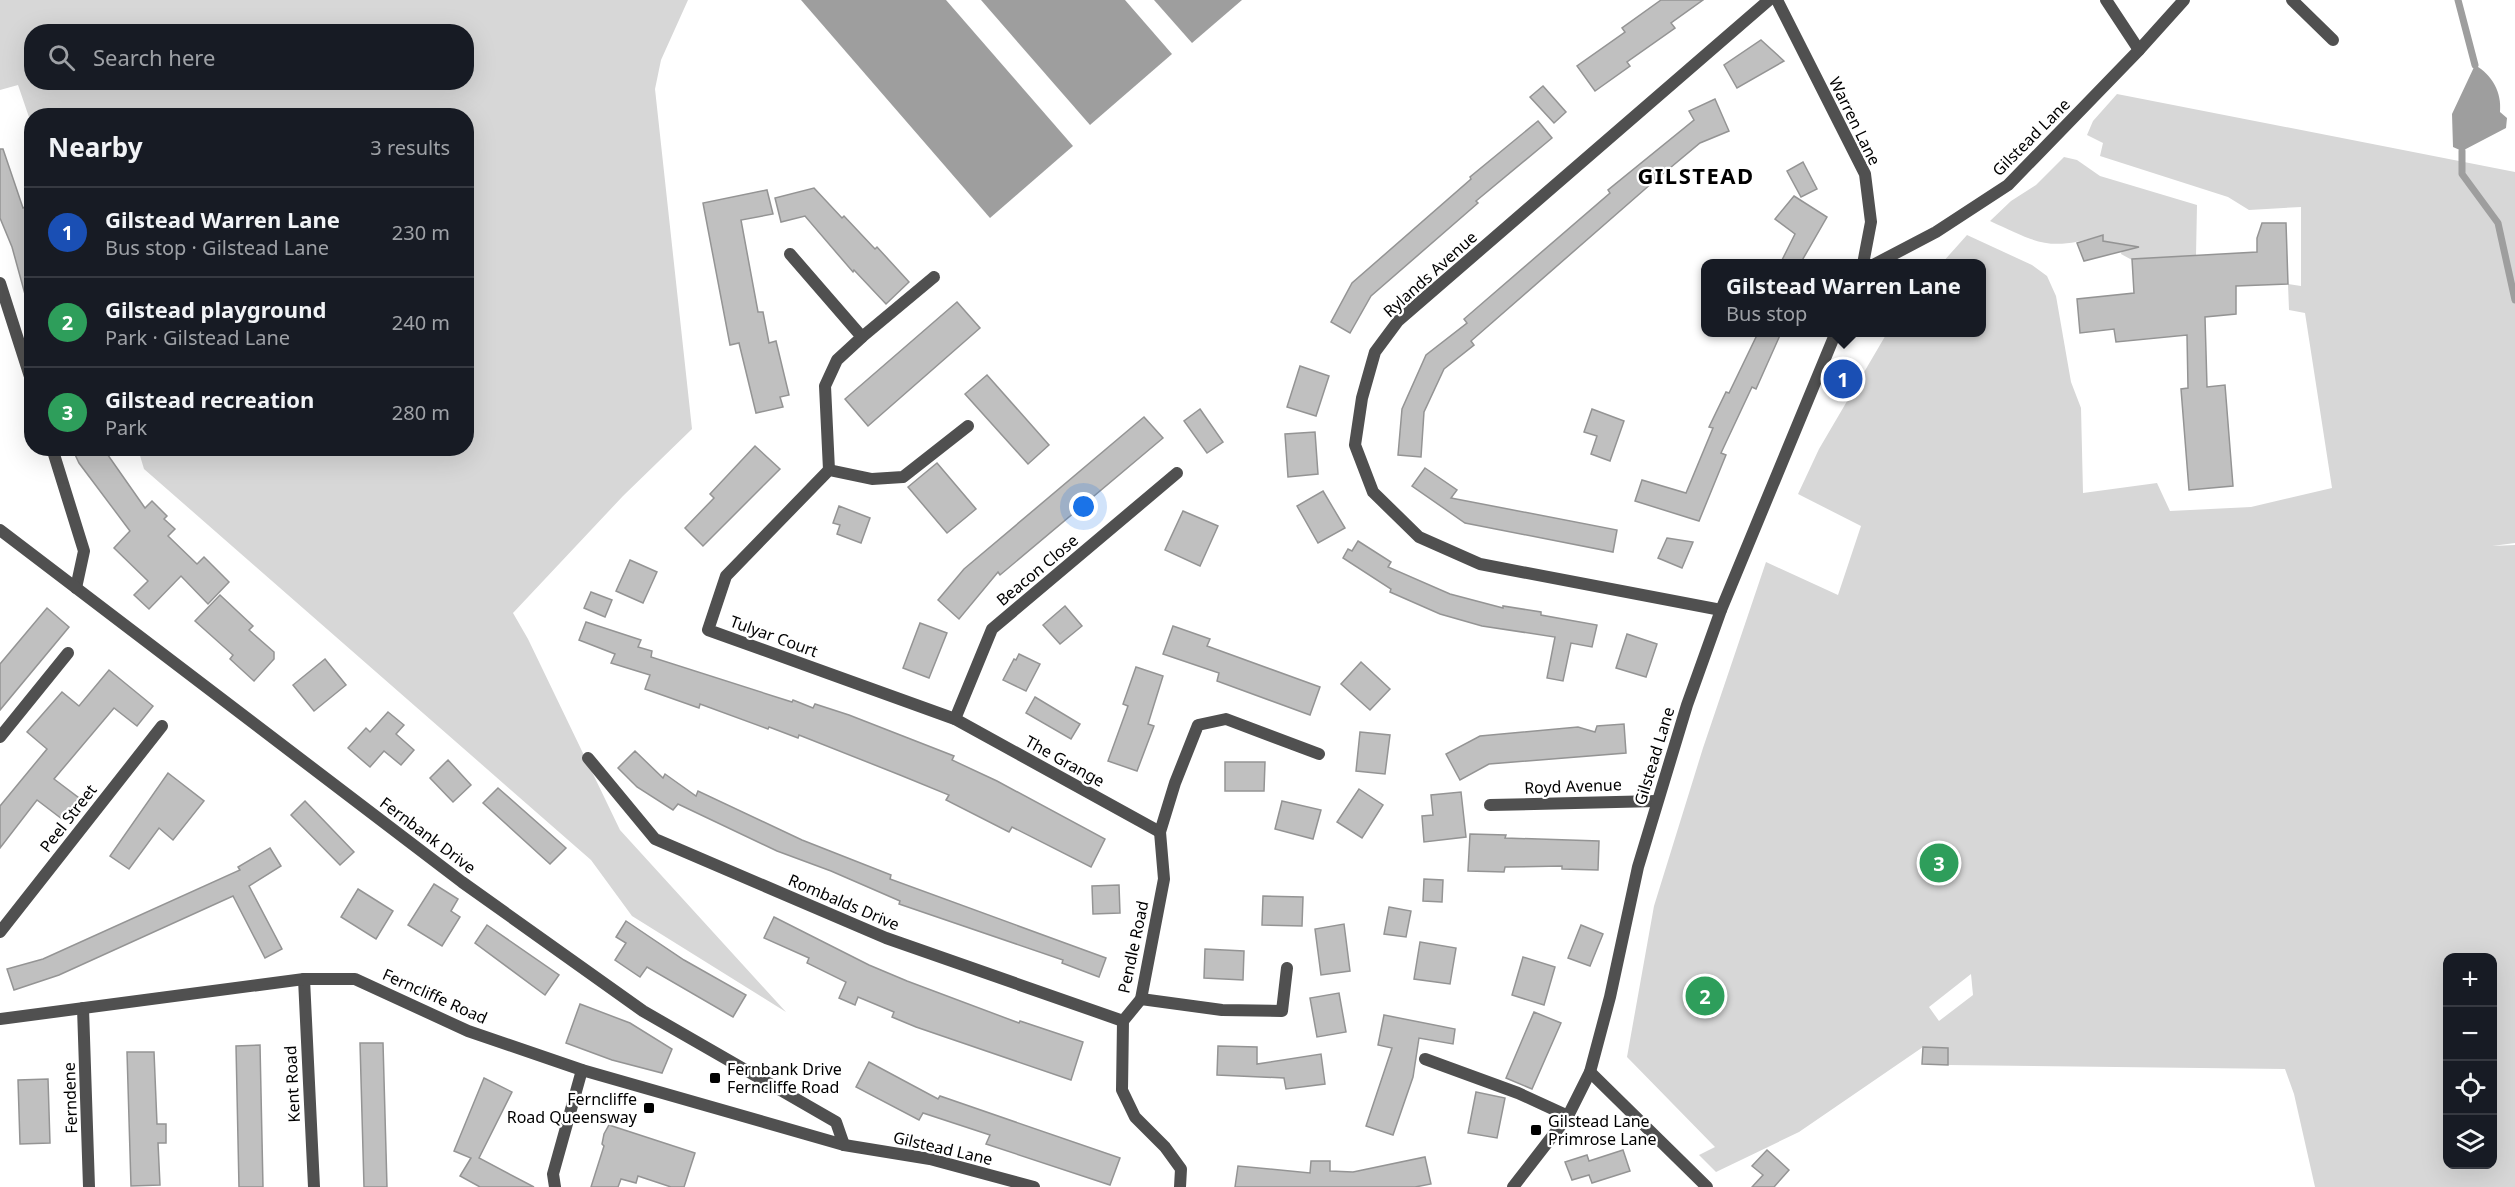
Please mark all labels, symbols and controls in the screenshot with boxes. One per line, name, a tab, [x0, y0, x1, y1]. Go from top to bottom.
search box	[24, 24, 474, 90]
icon: search	[45, 41, 78, 74]
text: Search here	[93, 42, 215, 72]
street label: Warren Lane	[1824, 73, 1886, 169]
street label: Gilstead Lane	[1987, 93, 2075, 181]
text: Nearby	[48, 129, 143, 165]
text: 3 results	[370, 134, 450, 161]
district label: GILSTEAD	[1637, 160, 1755, 190]
text: Gilstead Warren Lane	[105, 204, 340, 234]
text: 1	[62, 219, 73, 246]
text: 230 m	[392, 219, 450, 246]
street label: Rylands Avenue	[1378, 226, 1482, 322]
text: Bus stop · Gilstead Lane	[105, 234, 329, 261]
popup	[1701, 259, 1986, 337]
text: Gilstead Warren Lane	[1726, 270, 1961, 300]
text: Gilstead playground	[105, 294, 326, 324]
text: Bus stop	[1726, 300, 1807, 327]
text: 2	[62, 309, 73, 336]
text: 240 m	[392, 309, 450, 336]
text: Park · Gilstead Lane	[105, 324, 290, 351]
pin: 1	[1824, 356, 1862, 401]
text: Gilstead recreation	[105, 384, 314, 414]
text: 3	[62, 399, 73, 426]
text: 280 m	[392, 399, 450, 426]
text: Park	[105, 414, 147, 441]
your location	[1069, 492, 1098, 521]
street label: Beacon Close	[991, 529, 1083, 611]
street label: Tulyar Court	[727, 610, 821, 662]
street label: Gilstead Lane	[1629, 704, 1679, 808]
street label: The Grange	[1021, 730, 1109, 792]
street label: Royd Avenue	[1524, 773, 1622, 799]
street label: Peel Street	[34, 779, 102, 857]
street label: Fernbank Drive	[376, 792, 480, 878]
pin: 3	[1920, 840, 1958, 886]
street label: Rombalds Drive	[785, 869, 903, 935]
street label: Pendle Road	[1112, 899, 1154, 995]
map controls	[2443, 953, 2497, 1169]
button: +	[2443, 953, 2497, 1007]
street label: Ferncliffe Road	[379, 963, 491, 1029]
pin: 2	[1686, 974, 1724, 1018]
button: −	[2443, 1007, 2497, 1061]
street label: Kent Road	[279, 1045, 305, 1123]
place label: Fernbank Drive Ferncliffe Road	[727, 1058, 842, 1098]
button: locate	[2443, 1061, 2497, 1115]
street label: Ferndene	[58, 1062, 82, 1134]
marker: Fernbank Drive Ferncliffe Road	[708, 1071, 722, 1085]
place label: Ferncliffe Road Queensway	[507, 1088, 638, 1128]
marker: Ferncliffe Road Queensway	[642, 1101, 656, 1115]
place label: Gilstead Lane Primrose Lane	[1548, 1110, 1656, 1150]
button: layers	[2443, 1115, 2497, 1169]
marker: Gilstead Lane Primrose Lane	[1529, 1123, 1543, 1137]
street label: Gilstead Lane	[891, 1126, 995, 1170]

